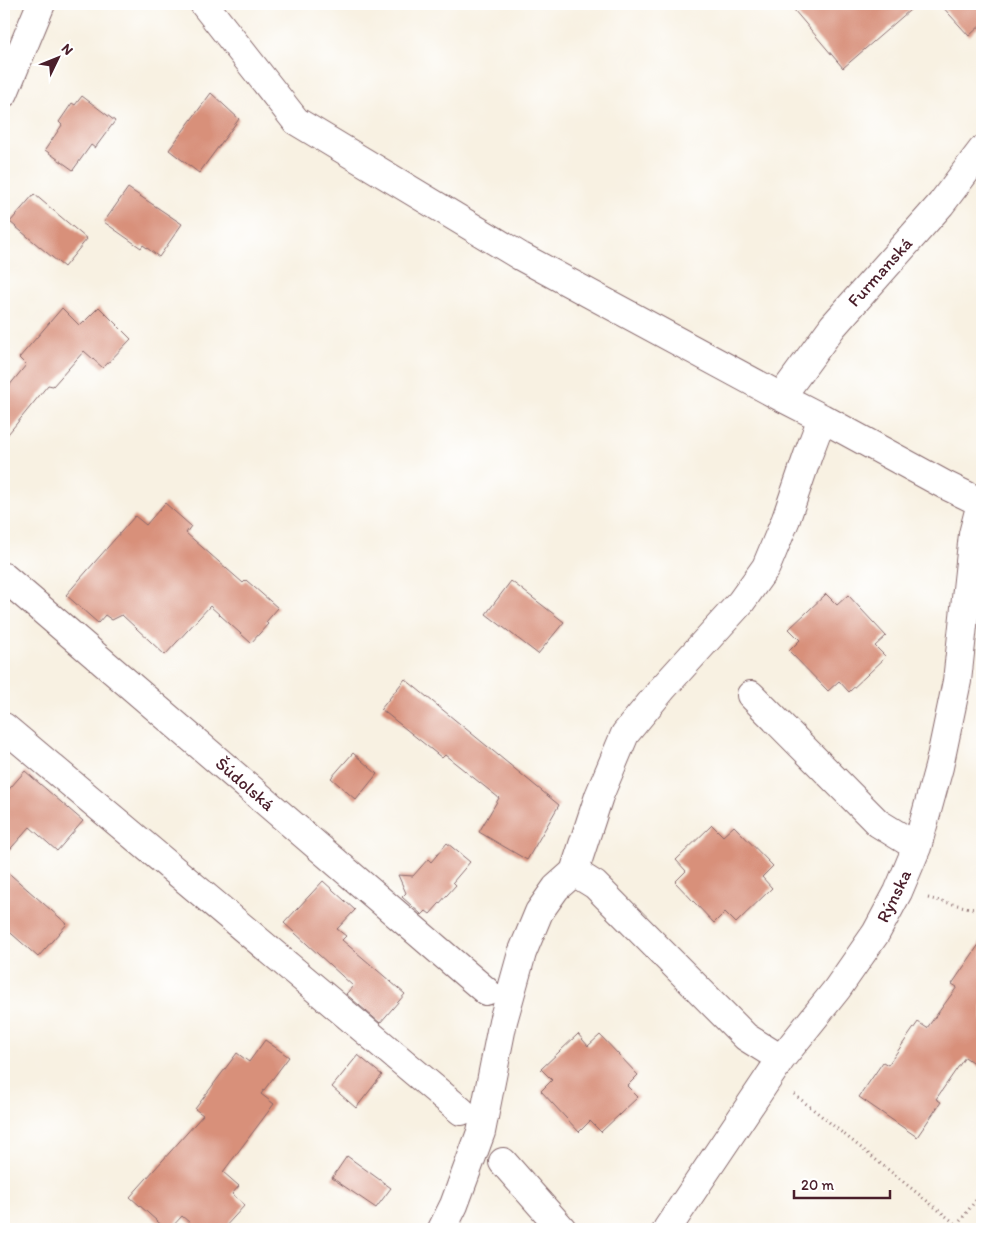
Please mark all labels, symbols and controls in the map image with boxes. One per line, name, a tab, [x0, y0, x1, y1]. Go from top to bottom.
north arrow	[32, 32, 82, 82]
text: N	[58, 40, 77, 59]
street label: Furmanská	[843, 232, 917, 311]
street label: Šúdolská	[211, 752, 280, 816]
street label: Rýnska	[872, 865, 916, 926]
scale bar	[794, 1168, 890, 1200]
text: 20 m	[801, 1176, 835, 1194]

